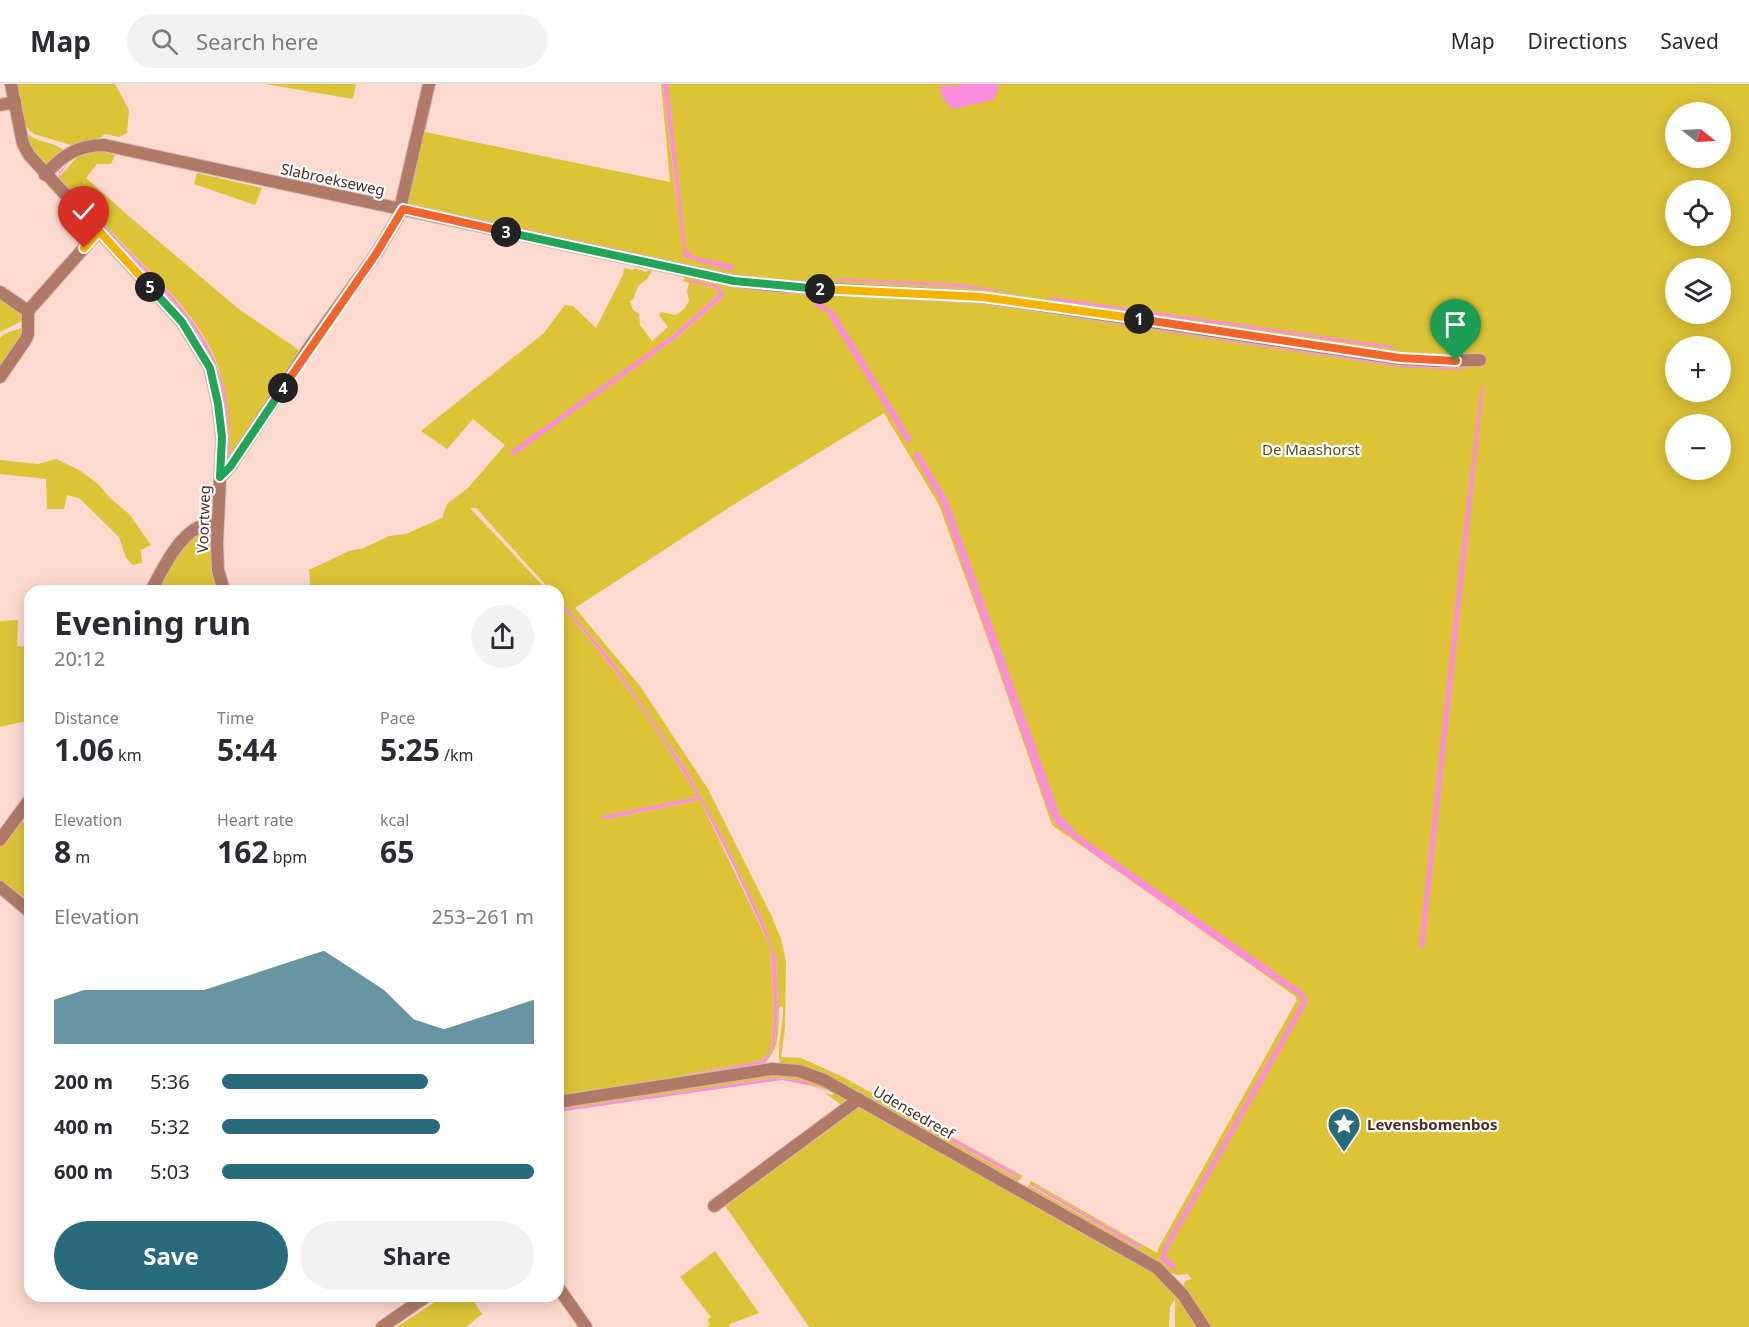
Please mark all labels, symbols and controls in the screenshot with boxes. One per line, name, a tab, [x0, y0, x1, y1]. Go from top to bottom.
search box	[127, 14, 547, 68]
text: Map	[30, 22, 91, 60]
icon: search	[148, 25, 181, 58]
text: Search here	[196, 26, 318, 56]
text: Map	[1451, 27, 1495, 55]
text: Directions	[1528, 27, 1627, 55]
text: Saved	[1660, 27, 1719, 55]
north arrow	[1665, 102, 1731, 168]
map controls	[1665, 102, 1731, 480]
street label: Slabroekseweg	[279, 158, 387, 200]
button: locate	[1665, 180, 1731, 246]
pin	[58, 186, 109, 248]
icon: check	[67, 195, 100, 228]
pin: 3	[491, 217, 521, 247]
text: 3	[501, 221, 511, 243]
button: layers	[1665, 258, 1731, 324]
pin: 5	[135, 272, 165, 302]
pin: 2	[805, 274, 835, 304]
text: 5	[145, 276, 155, 298]
text: 2	[815, 278, 825, 300]
pin	[1430, 299, 1481, 361]
pin: 1	[1124, 304, 1154, 334]
text: 1	[1134, 308, 1144, 330]
icon: arrive	[1439, 308, 1472, 341]
button: +	[1665, 336, 1731, 402]
pin: 4	[268, 373, 298, 403]
text: 4	[278, 377, 288, 399]
button: −	[1665, 414, 1731, 480]
park label: De Maashorst	[1262, 439, 1361, 459]
street label: Voortweg	[192, 485, 214, 553]
text: Evening run	[54, 600, 251, 645]
button: share	[471, 605, 534, 668]
text: 20:12	[54, 645, 105, 672]
text: Distance	[54, 707, 119, 729]
text: Time	[217, 707, 254, 729]
text: Pace	[380, 707, 415, 729]
text: 1.06	[54, 729, 114, 770]
text: 5:44	[217, 729, 277, 770]
text: 5:25	[380, 729, 440, 770]
text: km	[114, 744, 142, 766]
text: /km	[440, 744, 474, 766]
text: Elevation	[54, 809, 122, 831]
text: Heart rate	[217, 809, 293, 831]
text: kcal	[380, 809, 409, 831]
text: 8	[54, 831, 71, 872]
text: 162	[217, 831, 268, 872]
text: 65	[380, 831, 414, 872]
text: m	[71, 846, 90, 868]
text: bpm	[268, 846, 307, 868]
text: Elevation	[54, 903, 139, 930]
text: 253–261 m	[431, 903, 534, 930]
text: 200 m	[54, 1068, 113, 1095]
text: 5:36	[150, 1068, 190, 1095]
street label: Udensedreef	[870, 1081, 959, 1144]
place icon: Levensbomenbos	[1326, 1106, 1362, 1153]
text: 400 m	[54, 1113, 113, 1140]
text: 5:32	[150, 1113, 190, 1140]
place label: Levensbomenbos	[1367, 1114, 1497, 1134]
text: 600 m	[54, 1158, 113, 1185]
text: 5:03	[150, 1158, 190, 1185]
button: Save	[54, 1221, 288, 1290]
button: Share	[300, 1221, 534, 1290]

